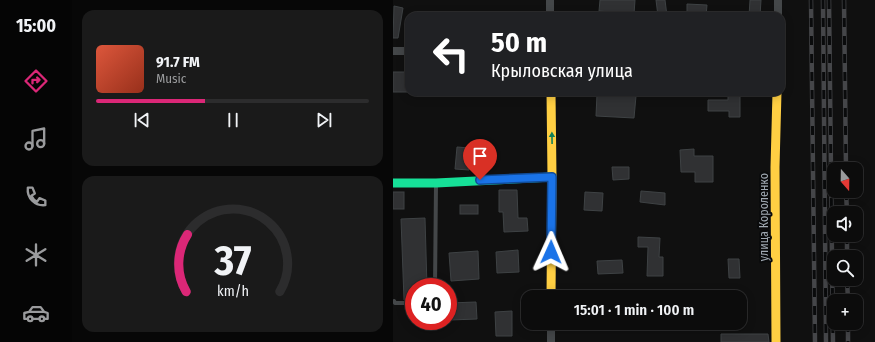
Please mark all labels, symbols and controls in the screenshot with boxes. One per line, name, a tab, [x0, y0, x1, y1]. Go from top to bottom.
text: 15:00	[16, 15, 56, 37]
text: 50 m	[491, 26, 547, 59]
icon: left	[425, 28, 477, 80]
text: 91.7 FM	[156, 53, 200, 71]
text: Крыловская улица	[491, 60, 633, 82]
icon: directions	[22, 67, 50, 95]
text: Music	[156, 71, 186, 86]
icon: previous	[131, 109, 153, 131]
icon: pause	[222, 109, 244, 131]
icon: next	[313, 109, 335, 131]
icon: music	[22, 125, 50, 153]
one-way arrow	[549, 131, 555, 144]
pin	[463, 139, 497, 180]
icon: arrive	[469, 145, 491, 167]
north arrow	[827, 162, 863, 198]
map controls	[827, 162, 863, 330]
street label: улица Короленко	[757, 173, 771, 261]
icon: phone	[22, 183, 50, 211]
button: sound	[827, 206, 863, 242]
position arrow	[530, 231, 572, 273]
text: 37	[213, 236, 251, 286]
icon: climate	[22, 241, 50, 269]
button: search	[827, 250, 863, 286]
speed limit sign: 40	[405, 278, 457, 330]
text: km/h	[217, 283, 248, 300]
button: +	[827, 294, 863, 330]
icon: car	[22, 299, 50, 327]
text: 15:01 · 1 min · 100 m	[574, 301, 694, 319]

